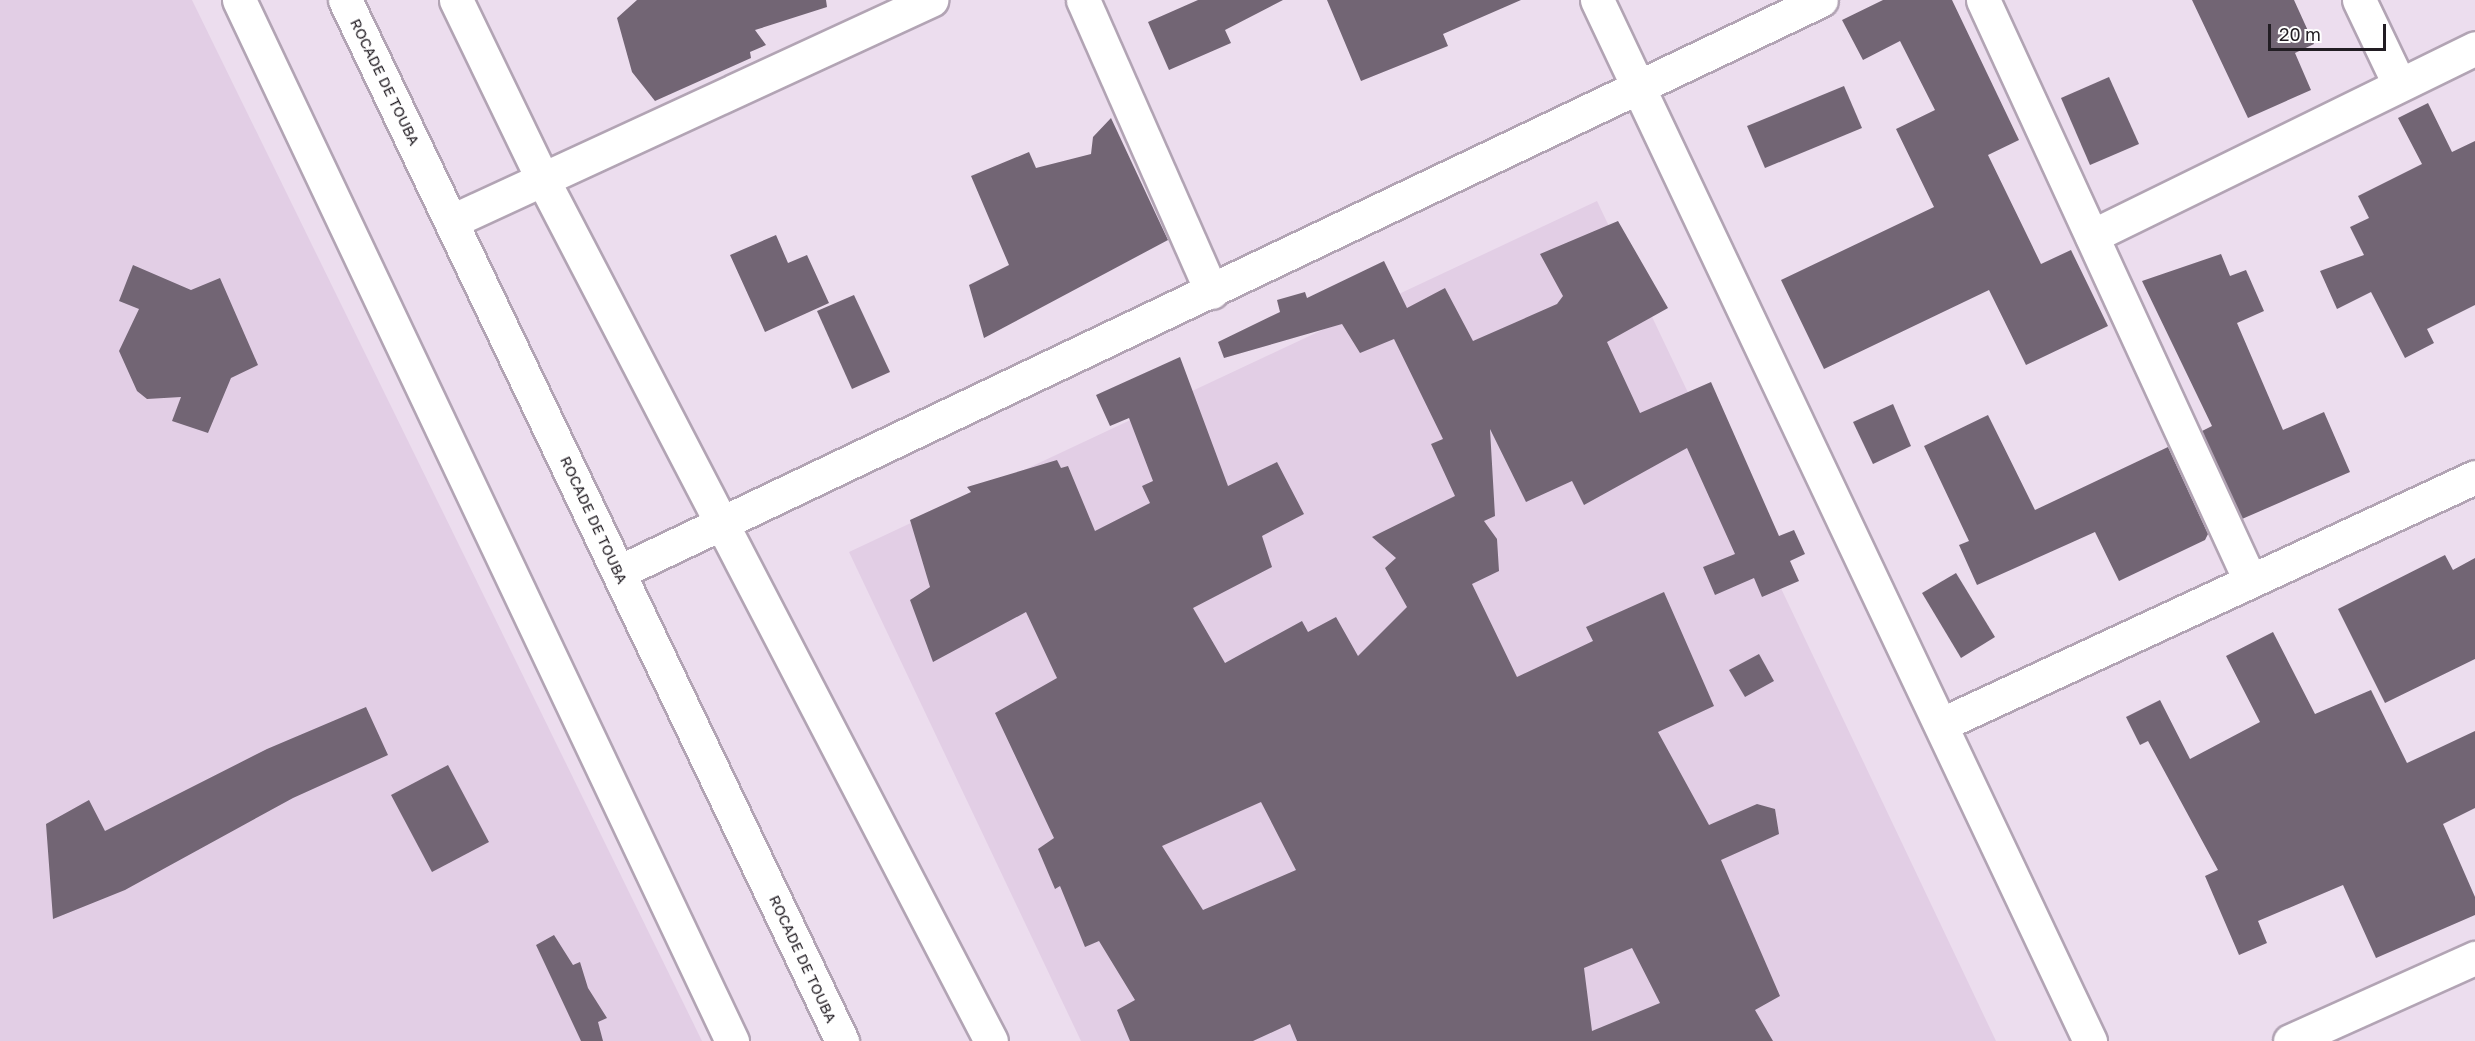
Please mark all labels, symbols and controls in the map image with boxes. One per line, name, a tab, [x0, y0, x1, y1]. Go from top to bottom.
scale bar	[2271, 12, 2390, 50]
street label: ROCADE DE TOUBA	[346, 16, 424, 148]
text: 20 m	[2279, 23, 2321, 45]
street label: ROCADE DE TOUBA	[556, 453, 632, 587]
street label: ROCADE DE TOUBA	[765, 892, 841, 1026]

